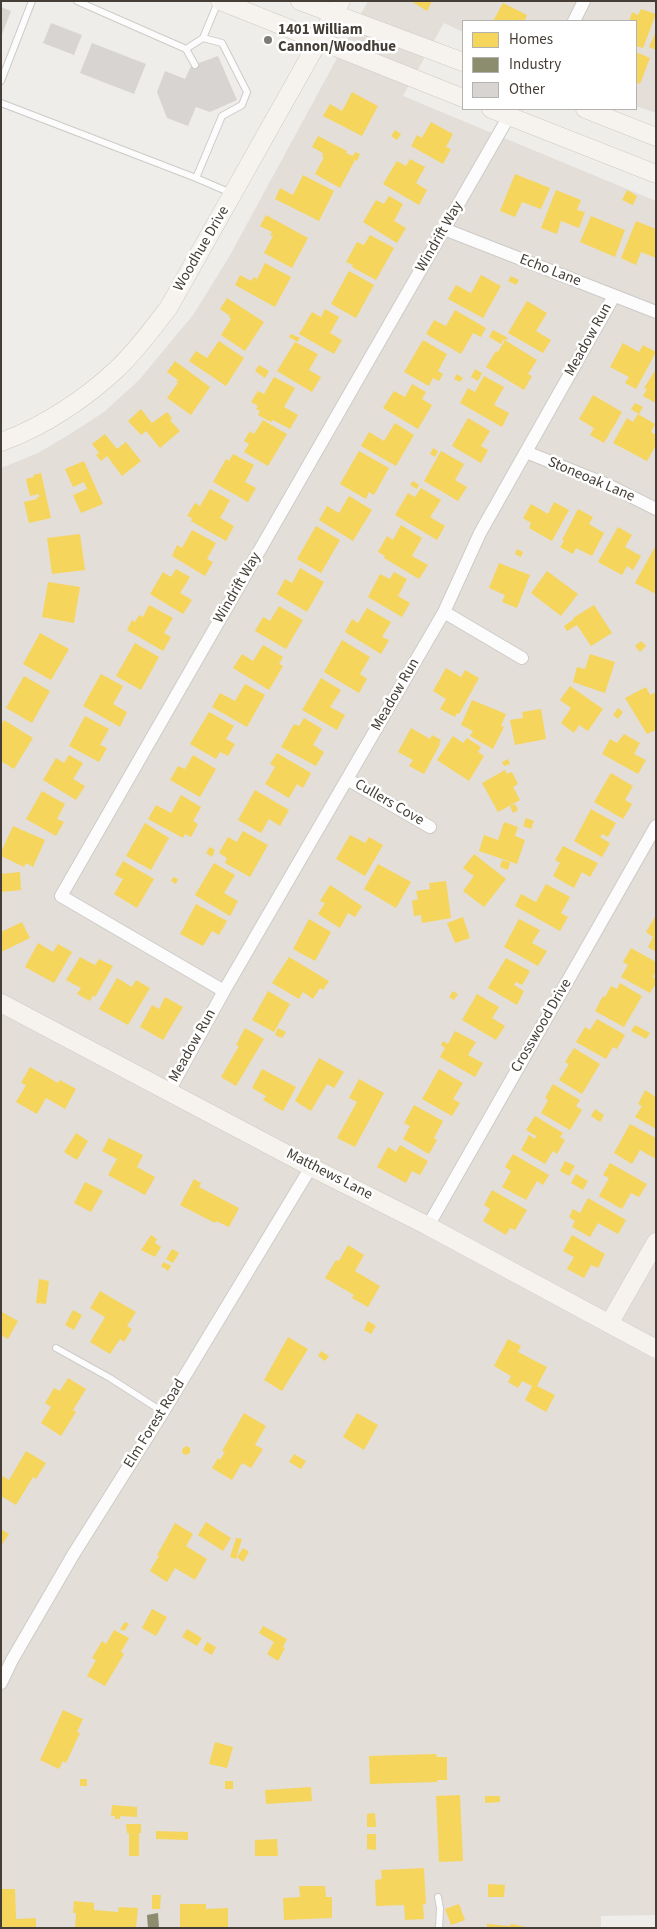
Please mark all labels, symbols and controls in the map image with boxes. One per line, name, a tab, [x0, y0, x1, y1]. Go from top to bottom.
legend	[462, 20, 637, 110]
place label: 1401 William Cannon/Woodhue	[278, 22, 396, 57]
text: Homes	[509, 29, 553, 50]
marker: 1401 William Cannon/Woodhue	[262, 34, 274, 46]
text: Industry	[509, 54, 561, 75]
text: Other	[509, 79, 545, 100]
street label: Windrift Way	[412, 198, 468, 276]
street label: Woodhue Drive	[170, 203, 234, 295]
street label: Echo Lane	[517, 251, 583, 291]
street label: Meadow Run	[562, 300, 616, 380]
street label: Stoneoak Lane	[545, 454, 637, 506]
street label: Windrift Way	[210, 549, 266, 627]
street label: Meadow Run	[368, 656, 424, 734]
street label: Cullers Cove	[351, 776, 427, 830]
street label: Crosswood Drive	[508, 976, 576, 1076]
street label: Meadow Run	[166, 1006, 220, 1086]
street label: Matthews Lane	[283, 1146, 375, 1204]
street label: Elm Forest Road	[121, 1376, 189, 1472]

